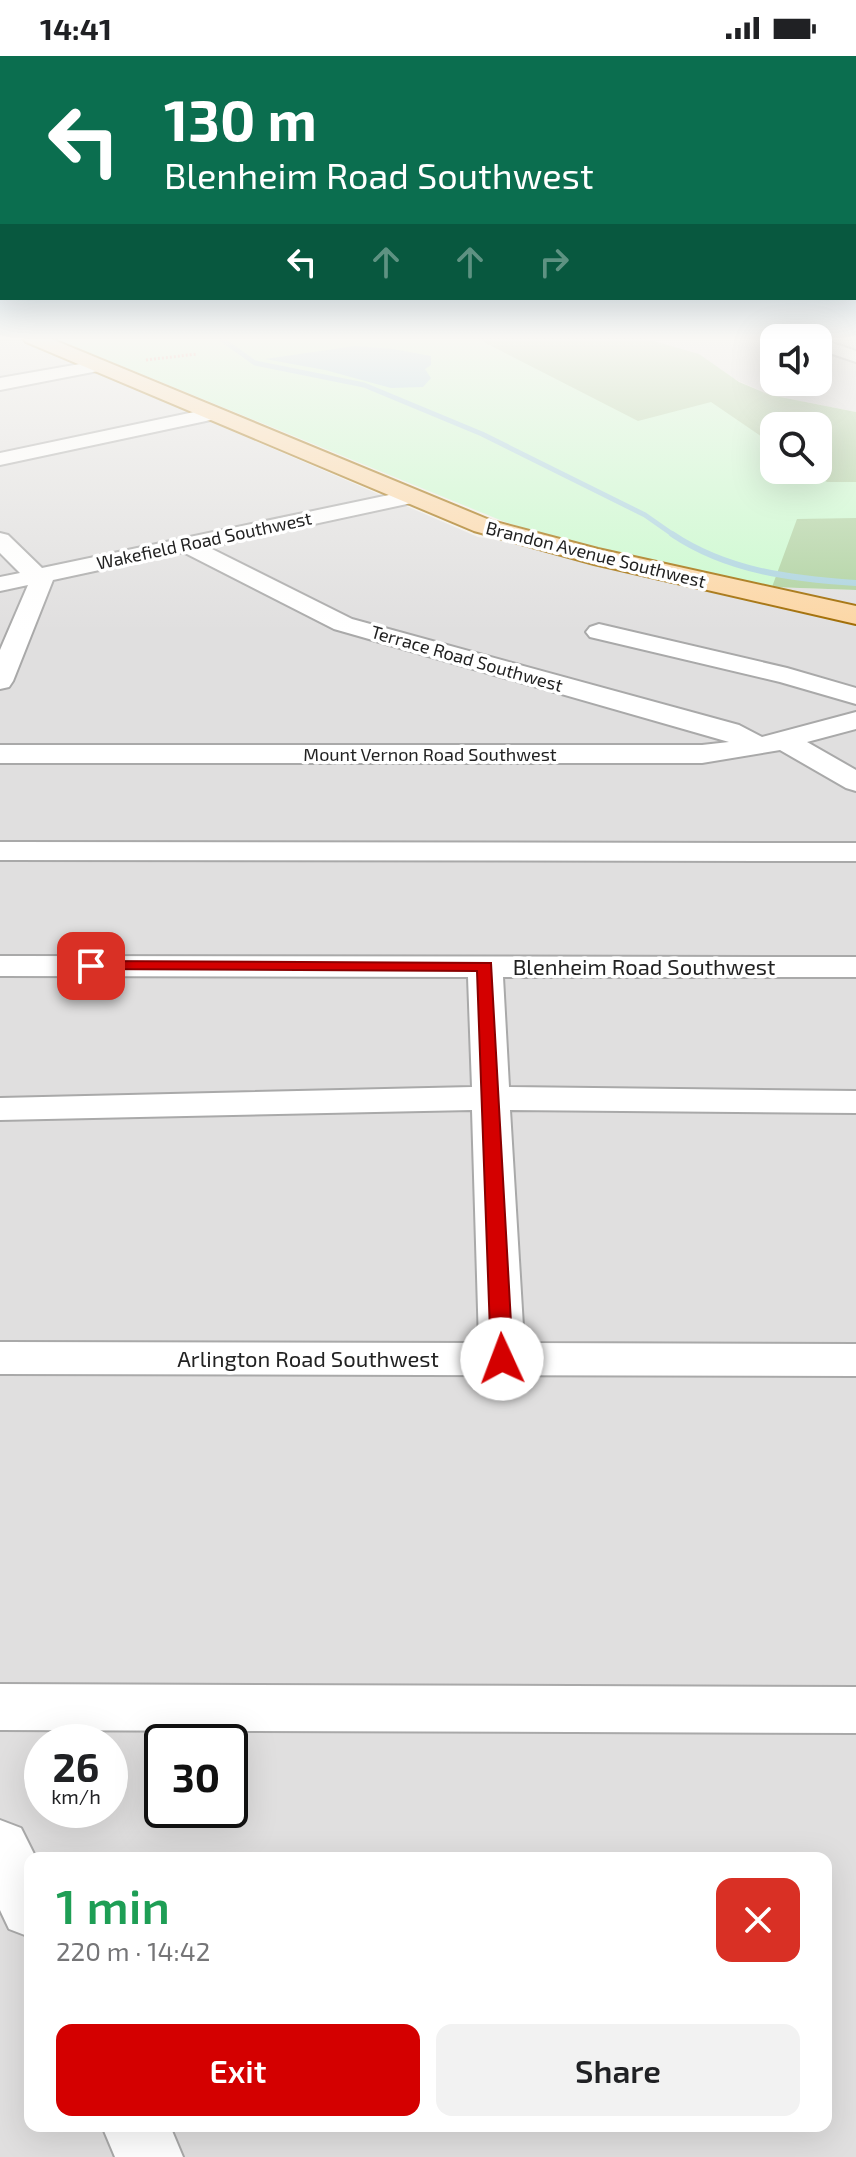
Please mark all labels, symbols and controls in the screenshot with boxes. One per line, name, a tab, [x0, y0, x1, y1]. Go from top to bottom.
text: 14:41	[40, 10, 112, 46]
text: 130 m	[164, 85, 317, 152]
icon: left	[32, 88, 136, 192]
text: Blenheim Road Southwest	[164, 153, 594, 196]
icon: left	[280, 240, 324, 284]
icon: ahead	[364, 240, 408, 284]
icon: ahead	[448, 240, 492, 284]
icon: right	[532, 240, 576, 284]
map controls	[760, 324, 832, 484]
button: sound	[760, 324, 832, 396]
button: search	[760, 412, 832, 484]
street label: Wakefield Road Southwest	[94, 506, 314, 574]
street label: Brandon Avenue Southwest	[484, 516, 708, 592]
street label: Terrace Road Southwest	[369, 620, 566, 696]
street label: Mount Vernon Road Southwest	[303, 743, 557, 765]
pin	[57, 932, 125, 1000]
icon: arrive	[69, 944, 113, 988]
street label: Blenheim Road Southwest	[513, 953, 775, 979]
position arrow	[460, 1317, 544, 1401]
street label: Arlington Road Southwest	[177, 1345, 439, 1371]
speed limit sign: 30	[144, 1724, 248, 1828]
text: 26	[53, 1742, 99, 1790]
text: km/h	[51, 1784, 101, 1808]
text: 1 min	[56, 1876, 170, 1934]
button: close	[716, 1878, 800, 1962]
text: 220 m · 14:42	[56, 1935, 210, 1966]
button: Exit	[56, 2024, 420, 2116]
button: Share	[436, 2024, 800, 2116]

